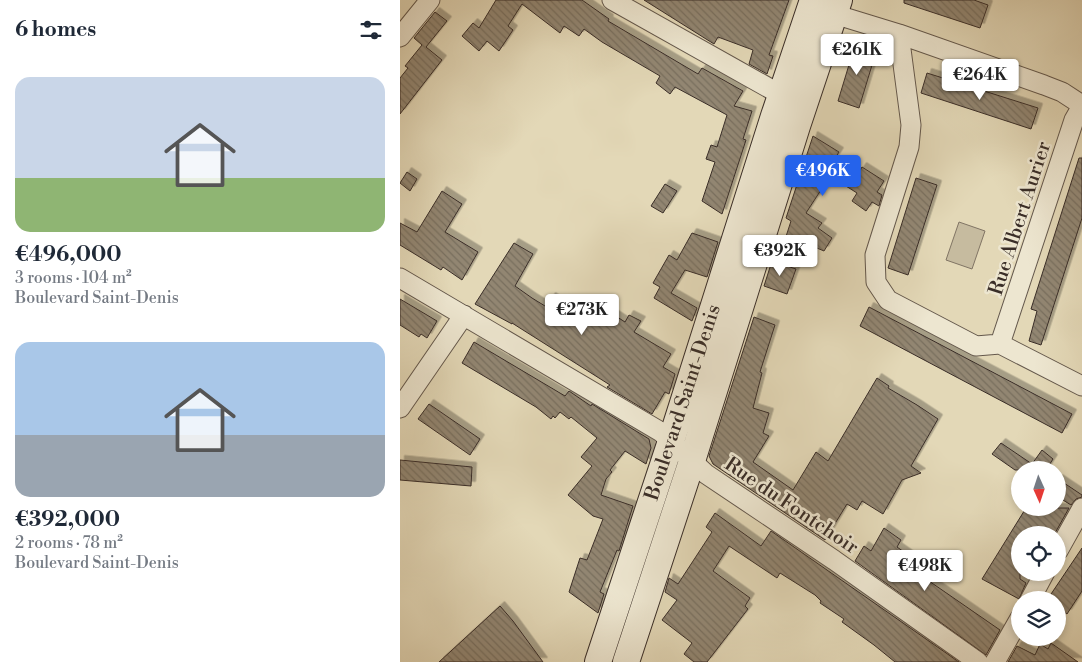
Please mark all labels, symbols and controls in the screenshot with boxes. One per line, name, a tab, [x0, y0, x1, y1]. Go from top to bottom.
icon: filters	[357, 16, 385, 44]
text: 6 homes	[15, 17, 96, 43]
pin: €261K	[822, 34, 892, 76]
text: €261K	[832, 40, 882, 60]
pin: €264K	[945, 58, 1015, 101]
text: €264K	[953, 65, 1007, 85]
icon: home	[155, 110, 245, 200]
street label: Rue Albert Aurier	[984, 138, 1057, 299]
pin: €496K	[788, 154, 858, 197]
text: €496K	[796, 161, 850, 181]
pin: €392K	[745, 234, 815, 277]
text: €392K	[753, 241, 807, 261]
text: €496,000	[15, 242, 121, 268]
text: 3 rooms · 104 m²	[15, 268, 132, 288]
text: Boulevard Saint-Denis	[15, 288, 179, 308]
pin: €273K	[547, 294, 617, 336]
text: €273K	[556, 300, 608, 320]
street label: Boulevard Saint-Denis	[640, 301, 727, 505]
icon: home	[155, 375, 245, 465]
street label: Rue du Fontchoir	[719, 452, 863, 561]
north arrow	[1011, 461, 1066, 516]
map controls	[1011, 461, 1066, 646]
text: €392,000	[15, 507, 120, 533]
button: locate	[1011, 526, 1066, 581]
text: 2 rooms · 78 m²	[15, 533, 123, 553]
pin: €498K	[890, 550, 960, 592]
text: Boulevard Saint-Denis	[15, 553, 179, 573]
text: €498K	[898, 556, 952, 576]
button: layers	[1011, 591, 1066, 646]

